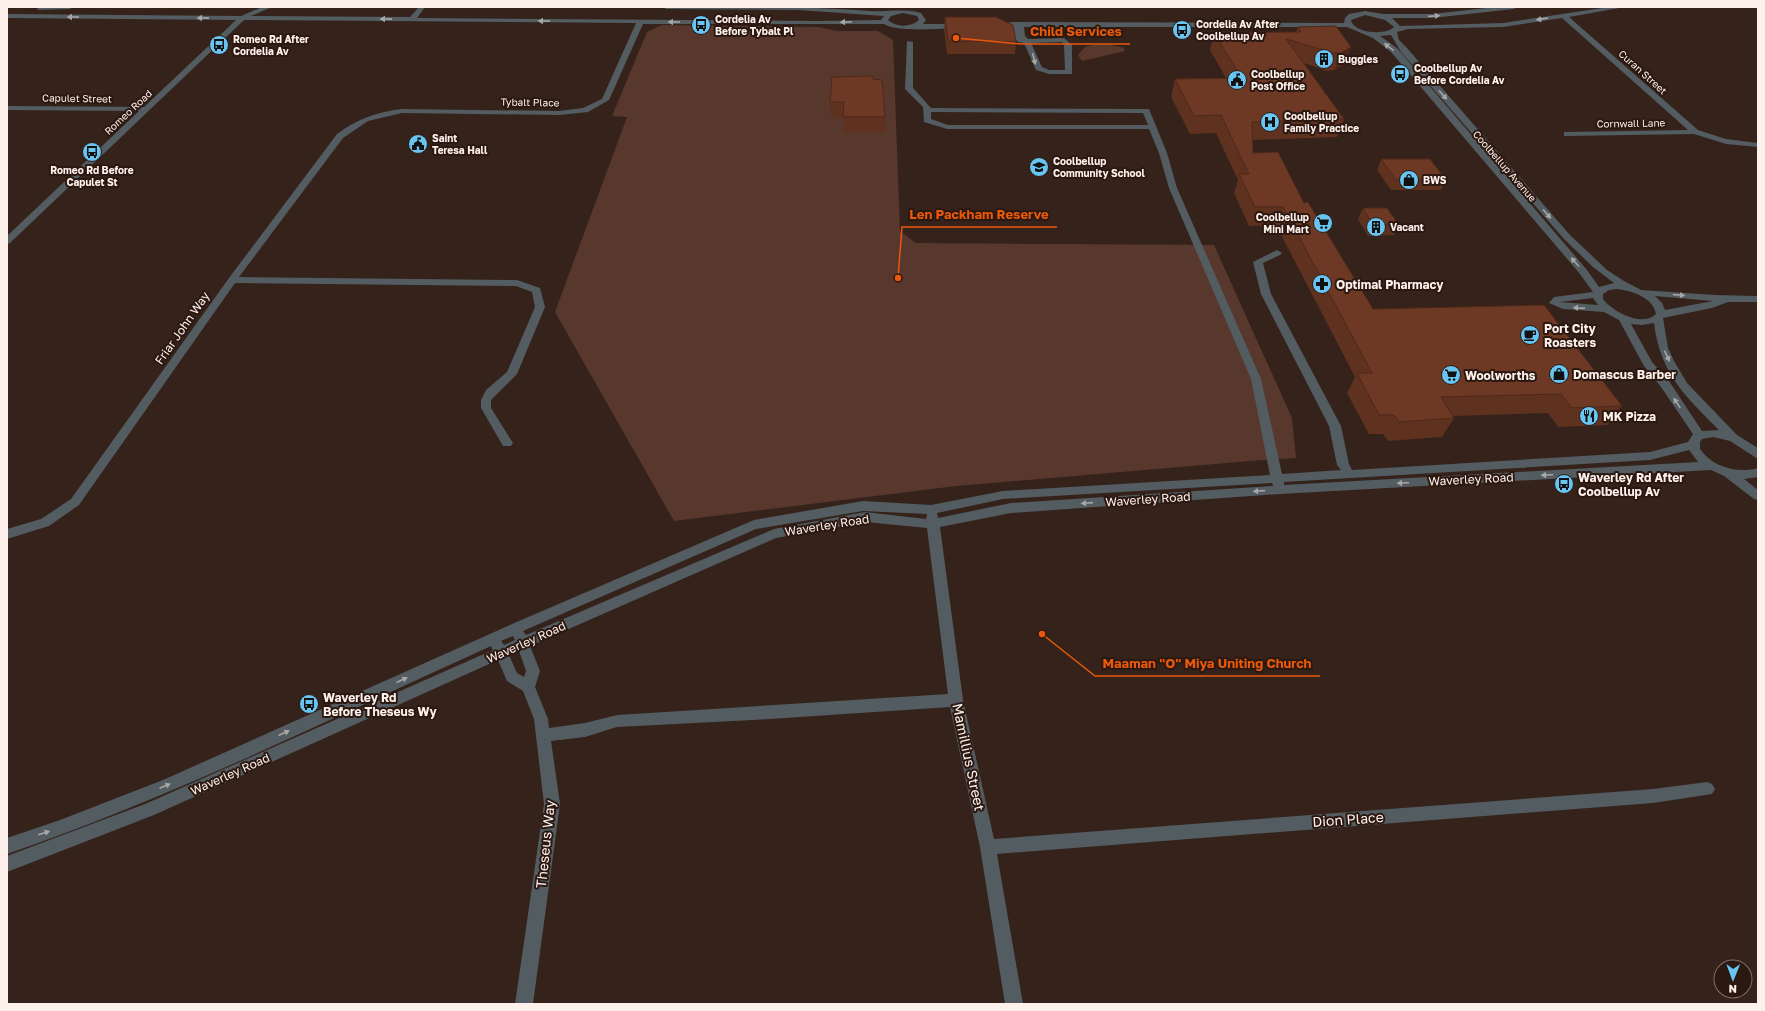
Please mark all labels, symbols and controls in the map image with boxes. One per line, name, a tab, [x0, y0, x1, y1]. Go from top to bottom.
one-way arrow	[1428, 12, 1440, 19]
place label: Cordelia Av Before Tybalt Pl	[715, 13, 794, 37]
one-way arrow	[66, 14, 79, 20]
bus stop icon: Cordelia Av Before Tybalt Pl	[690, 14, 712, 36]
one-way arrow	[196, 15, 209, 21]
one-way arrow	[379, 16, 392, 22]
one-way arrow	[1536, 16, 1548, 22]
one-way arrow	[537, 18, 550, 24]
place label: Cordelia Av After Coolbellup Av	[1196, 18, 1279, 42]
one-way arrow	[667, 19, 680, 25]
one-way arrow	[839, 19, 852, 25]
callout: Child Services	[1022, 19, 1130, 44]
bus stop icon: Cordelia Av After Coolbellup Av	[1171, 19, 1193, 41]
text: Child Services	[1030, 23, 1122, 39]
place label: Romeo Rd After Cordelia Av	[233, 33, 309, 57]
bus stop icon: Romeo Rd After Cordelia Av	[208, 34, 230, 56]
one-way arrow	[1384, 42, 1395, 51]
street label: Curan Street	[1616, 47, 1670, 97]
building icon: Buggles	[1313, 48, 1335, 70]
one-way arrow	[1031, 53, 1037, 66]
place label: Buggles	[1338, 53, 1379, 65]
place label: Coolbellup Av Before Cordelia Av	[1414, 62, 1505, 86]
bus stop icon: Coolbellup Av Before Cordelia Av	[1389, 63, 1411, 85]
place label: Coolbellup Post Office	[1251, 68, 1305, 92]
public building icon: Coolbellup Post Office	[1226, 69, 1248, 91]
street label: Romeo Road	[102, 87, 154, 137]
one-way arrow	[1439, 89, 1448, 100]
street label: Capulet Street	[42, 91, 112, 105]
street label: Tybalt Place	[500, 95, 560, 109]
place label: Coolbellup Family Practice	[1284, 110, 1359, 134]
hospital icon: Coolbellup Family Practice	[1259, 111, 1281, 133]
street label: Cornwall Lane	[1597, 116, 1666, 130]
street label: Coolbellup Avenue	[1471, 128, 1539, 204]
place label: Saint Teresa Hall	[432, 132, 488, 156]
public building icon: Saint Teresa Hall	[407, 133, 429, 155]
bus stop icon: Romeo Rd Before Capulet St	[81, 141, 103, 163]
place label: Coolbellup Community School	[1053, 155, 1145, 179]
school or university icon: Coolbellup Community School	[1028, 156, 1050, 178]
place label: Romeo Rd Before Capulet St	[50, 164, 134, 188]
shop icon: BWS	[1398, 169, 1420, 191]
place label: BWS	[1423, 174, 1447, 186]
callout: Len Packham Reserve	[902, 202, 1057, 227]
text: Len Packham Reserve	[909, 206, 1049, 222]
one-way arrow	[1542, 209, 1551, 218]
place label: Coolbellup Mini Mart	[1256, 211, 1309, 235]
supermarket icon: Coolbellup Mini Mart	[1312, 212, 1334, 234]
building icon: Vacant	[1365, 216, 1387, 238]
place label: Vacant	[1390, 221, 1424, 233]
one-way arrow	[1570, 257, 1579, 267]
pharmacy icon: Optimal Pharmacy	[1311, 273, 1333, 295]
place label: Optimal Pharmacy	[1336, 277, 1444, 292]
street label: Friar John Way	[151, 288, 213, 367]
one-way arrow	[1673, 292, 1685, 299]
one-way arrow	[1573, 304, 1585, 311]
place label: Port City Roasters	[1544, 321, 1597, 350]
cafe icon: Port City Roasters	[1519, 324, 1541, 346]
one-way arrow	[1664, 350, 1670, 361]
shop icon: Domascus Barber	[1548, 363, 1570, 385]
supermarket icon: Woolworths	[1440, 364, 1462, 386]
place label: Domascus Barber	[1573, 367, 1676, 382]
place label: Woolworths	[1465, 368, 1536, 383]
one-way arrow	[1673, 398, 1681, 408]
restaurant icon: MK Pizza	[1578, 405, 1600, 427]
place label: MK Pizza	[1603, 409, 1656, 424]
street label: Waverley Road	[1428, 469, 1514, 489]
place label: Waverley Rd After Coolbellup Av	[1578, 470, 1684, 499]
one-way arrow	[1540, 472, 1553, 479]
bus stop icon: Waverley Rd After Coolbellup Av	[1553, 473, 1575, 495]
one-way arrow	[1396, 480, 1409, 486]
one-way arrow	[1253, 488, 1265, 495]
street label: Waverley Road	[1105, 489, 1191, 509]
one-way arrow	[1081, 499, 1093, 506]
street label: Waverley Road	[784, 511, 870, 539]
street label: Waverley Road	[484, 618, 568, 666]
callout: Maaman "O" Miya Uniting Church	[1095, 651, 1320, 676]
text: Maaman "O" Miya Uniting Church	[1102, 655, 1312, 671]
one-way arrow	[397, 677, 408, 683]
place label: Waverley Rd Before Theseus Wy	[323, 690, 437, 719]
bus stop icon: Waverley Rd Before Theseus Wy	[298, 693, 320, 715]
street label: Mamillius Street	[949, 702, 989, 812]
one-way arrow	[278, 730, 289, 736]
street label: Waverley Road	[188, 750, 272, 798]
one-way arrow	[159, 783, 171, 789]
street label: Theseus Way	[532, 799, 558, 889]
street label: Dion Place	[1312, 808, 1384, 830]
one-way arrow	[38, 830, 50, 836]
north arrow	[1713, 959, 1753, 999]
text: N	[1729, 983, 1737, 996]

